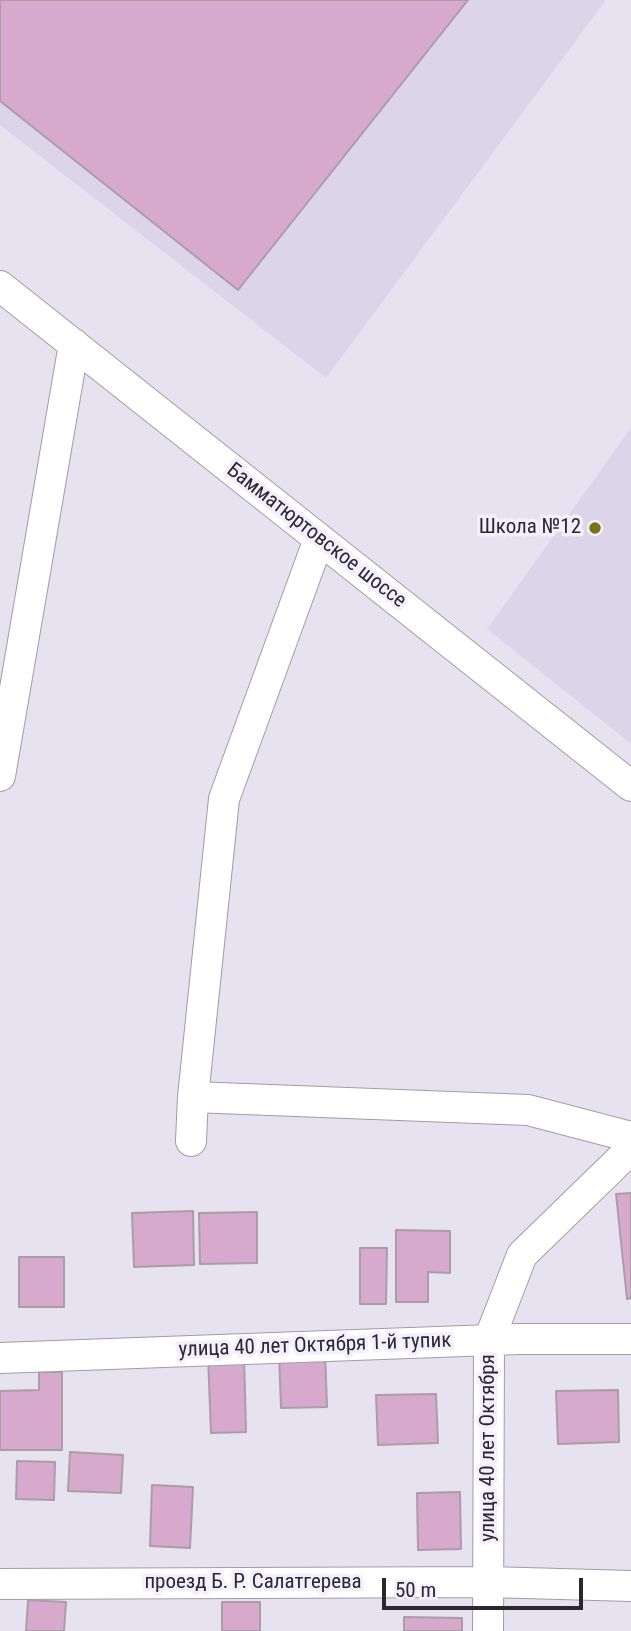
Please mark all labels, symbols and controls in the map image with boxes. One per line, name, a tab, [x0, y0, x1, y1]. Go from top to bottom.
street label: Бамматюртовское шоссе	[221, 458, 411, 614]
place label: Школа №12	[479, 515, 581, 541]
marker: Школа №12	[587, 520, 603, 536]
street label: улица 40 лет Октября 1-й тупик	[178, 1329, 452, 1363]
street label: улица 40 лет Октября	[476, 1354, 502, 1542]
scale bar	[386, 1564, 587, 1608]
street label: проезд Б. Р. Салатгерева	[144, 1570, 362, 1596]
text: 50 m	[395, 1578, 436, 1602]

